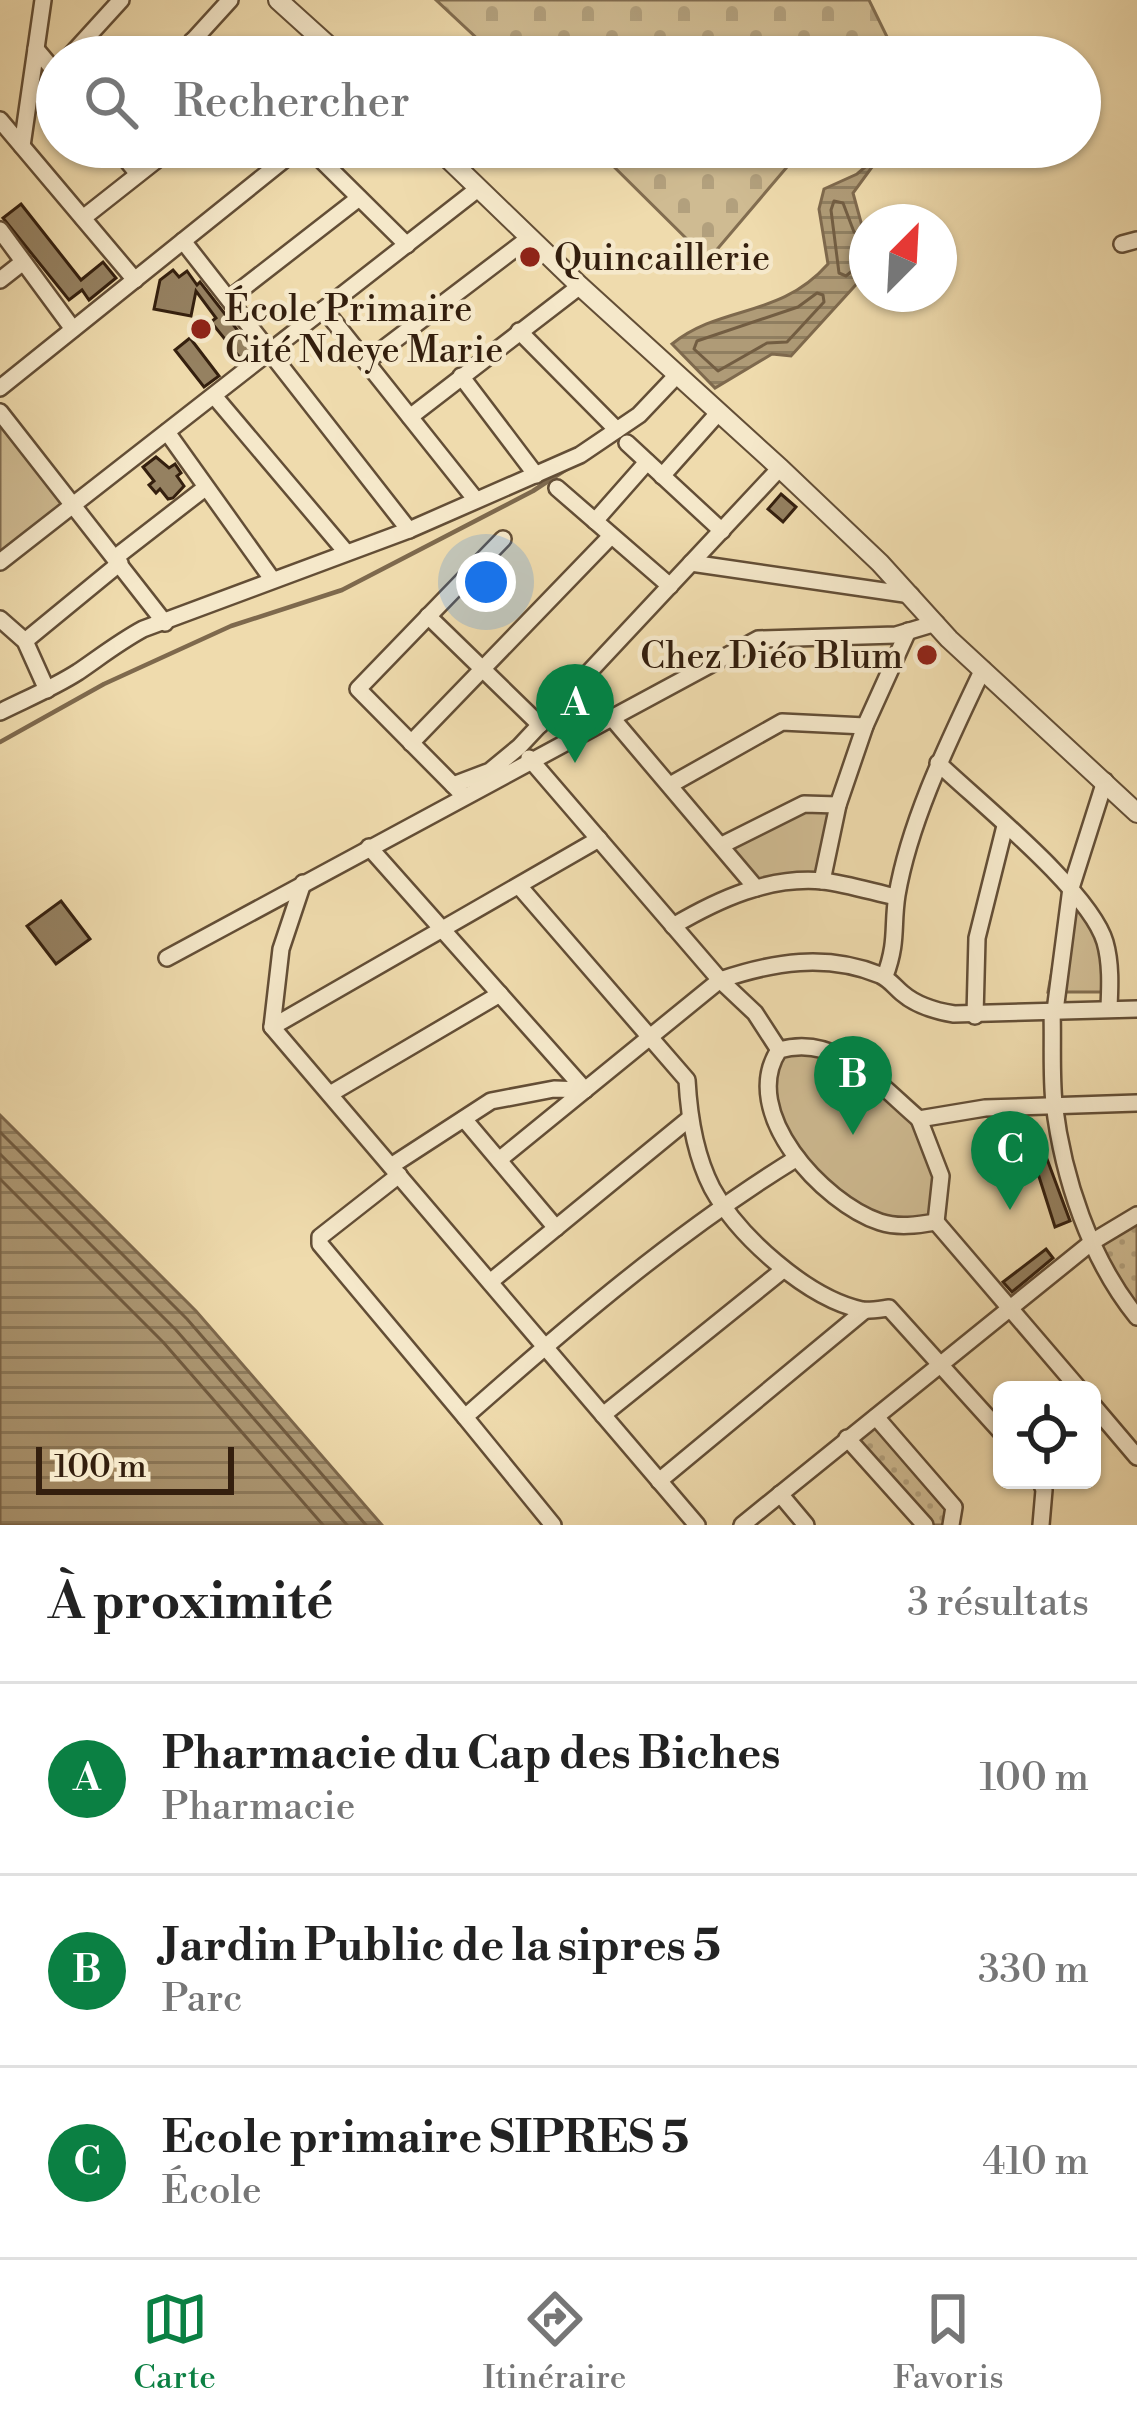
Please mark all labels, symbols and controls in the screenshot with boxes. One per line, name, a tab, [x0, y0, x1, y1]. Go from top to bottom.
search box	[36, 36, 1101, 168]
icon: search	[78, 69, 144, 135]
text: Rechercher	[174, 74, 410, 131]
north arrow	[849, 204, 957, 312]
place label: Quincaillerie	[554, 237, 770, 282]
marker: Quincaillerie	[517, 244, 543, 270]
place label: École Primaire Cité Ndeye Marie	[225, 285, 503, 374]
marker: École Primaire Cité Ndeye Marie	[188, 316, 214, 342]
your location	[456, 552, 516, 612]
place label: Chez Diéo Blum	[640, 635, 903, 680]
marker: Chez Diéo Blum	[914, 642, 940, 668]
pin: A	[536, 664, 614, 763]
pin: B	[814, 1036, 892, 1135]
pin: C	[971, 1111, 1049, 1210]
map controls	[993, 1381, 1101, 1489]
button: locate	[993, 1381, 1101, 1489]
scale bar	[36, 1441, 234, 1494]
text: 100 m	[54, 1447, 147, 1488]
text: À proximité	[48, 1571, 333, 1635]
text: 3 résultats	[907, 1579, 1089, 1628]
text: Pharmacie du Cap des Biches	[162, 1726, 780, 1783]
text: A	[73, 1754, 101, 1803]
text: 100 m	[980, 1754, 1089, 1803]
text: Pharmacie	[162, 1783, 355, 1832]
text: Jardin Public de la sipres 5	[162, 1918, 721, 1975]
text: B	[72, 1946, 102, 1995]
text: 330 m	[978, 1946, 1089, 1995]
text: Parc	[162, 1975, 242, 2024]
text: Ecole primaire SIPRES 5	[162, 2110, 689, 2167]
text: C	[73, 2138, 101, 2187]
text: 410 m	[982, 2138, 1089, 2187]
text: École	[162, 2167, 262, 2216]
tab: Carte	[133, 2286, 216, 2399]
tab: Itinéraire	[483, 2286, 626, 2399]
tab: Favoris	[893, 2286, 1004, 2399]

